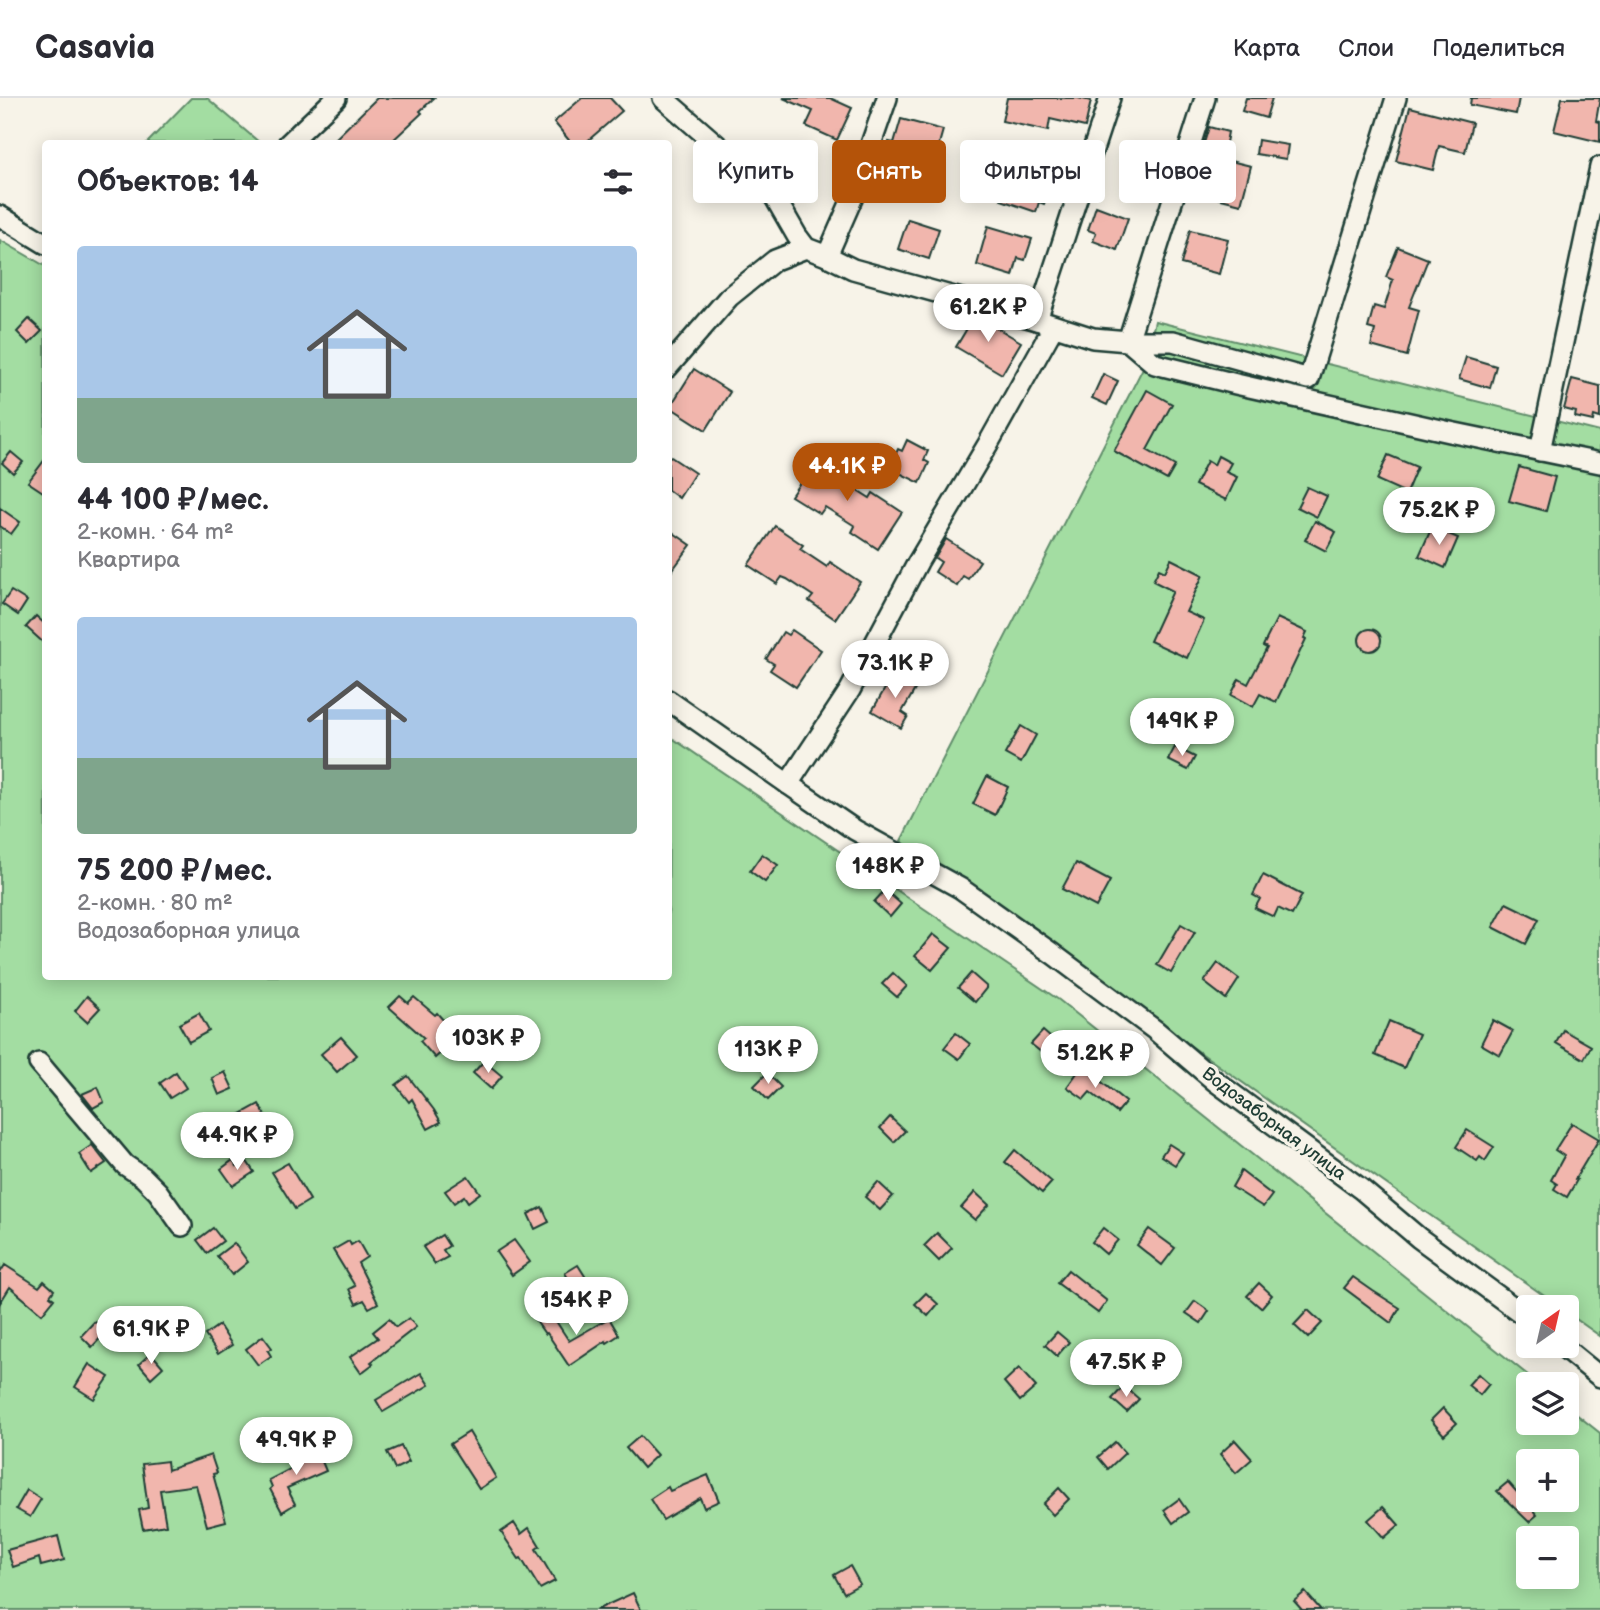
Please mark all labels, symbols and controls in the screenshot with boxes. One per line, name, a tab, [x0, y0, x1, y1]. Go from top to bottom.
text: Casavia	[35, 28, 155, 68]
text: Карта	[1233, 34, 1300, 63]
text: Слои	[1338, 34, 1394, 63]
text: Поделиться	[1432, 34, 1565, 63]
chip: Купить	[693, 140, 818, 203]
chip: Снять	[832, 140, 946, 203]
chip: Фильтры	[960, 140, 1105, 203]
chip: Новое	[1119, 140, 1236, 203]
icon: filters	[599, 163, 637, 201]
text: Объектов: 14	[77, 164, 259, 200]
pin: 61.2K ₽	[923, 285, 1053, 344]
icon: home	[294, 291, 420, 417]
text: 61.2K ₽	[949, 293, 1027, 321]
pin: 44.1K ₽	[782, 444, 912, 503]
text: 44.1K ₽	[808, 452, 886, 480]
text: 44 100 ₽/мес.	[77, 482, 269, 518]
pin: 75.2K ₽	[1374, 488, 1504, 547]
text: 75.2K ₽	[1399, 496, 1479, 524]
text: 2-комн. · 64 m²	[77, 518, 234, 546]
text: Квартира	[77, 546, 180, 574]
pin: 73.1K ₽	[830, 640, 960, 700]
text: 73.1K ₽	[857, 649, 933, 677]
icon: home	[294, 662, 420, 788]
pin: 149K ₽	[1125, 698, 1239, 758]
text: 149K ₽	[1146, 707, 1218, 735]
pin: 148K ₽	[831, 844, 945, 903]
text: 148K ₽	[852, 852, 924, 880]
text: 75 200 ₽/мес.	[77, 853, 272, 889]
text: 2-комн. · 80 m²	[77, 889, 233, 917]
text: Водозаборная улица	[77, 917, 300, 945]
pin: 103K ₽	[431, 1016, 545, 1075]
text: 103K ₽	[452, 1024, 524, 1052]
pin: 113K ₽	[711, 1026, 825, 1086]
pin: 51.2K ₽	[1030, 1030, 1160, 1090]
text: 113K ₽	[734, 1035, 802, 1063]
text: 51.2K ₽	[1056, 1039, 1134, 1067]
street label: Водозаборная улица	[1198, 1063, 1350, 1185]
pin: 44.9K ₽	[172, 1112, 302, 1172]
text: 44.9K ₽	[197, 1121, 277, 1149]
pin: 154K ₽	[519, 1278, 633, 1337]
text: 154K ₽	[540, 1286, 612, 1314]
north arrow	[1516, 1295, 1578, 1358]
map controls	[1516, 1295, 1579, 1589]
pin: 61.9K ₽	[86, 1306, 216, 1366]
text: 61.9K ₽	[112, 1315, 190, 1343]
pin: 47.5K ₽	[1061, 1340, 1191, 1399]
text: 47.5K ₽	[1086, 1348, 1166, 1376]
button: layers	[1516, 1372, 1579, 1435]
pin: 49.9K ₽	[231, 1418, 361, 1477]
text: 49.9K ₽	[256, 1426, 336, 1454]
button: +	[1516, 1449, 1579, 1512]
button: −	[1516, 1526, 1579, 1589]

